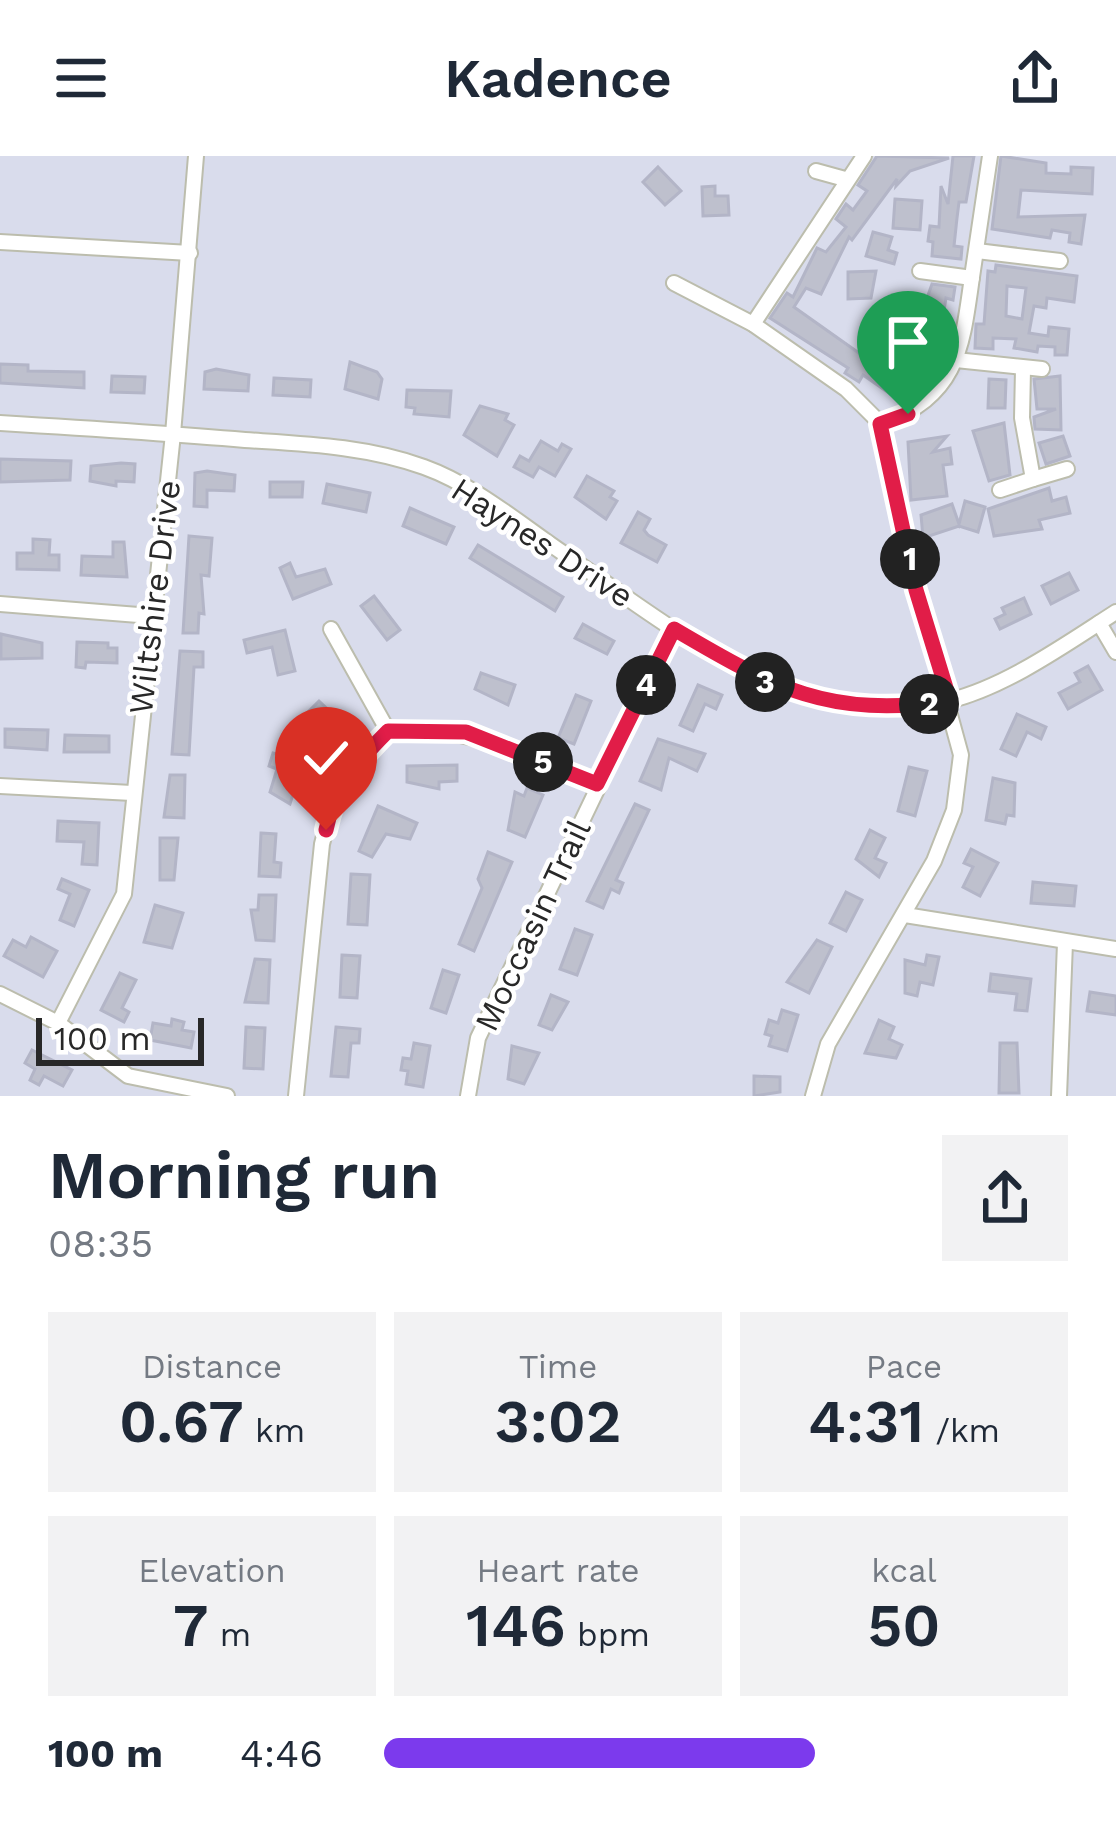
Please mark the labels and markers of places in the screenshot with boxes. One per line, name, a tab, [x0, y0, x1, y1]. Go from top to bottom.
pin	[857, 291, 959, 414]
pin: 1	[880, 529, 940, 589]
pin: 3	[735, 652, 795, 712]
pin: 4	[616, 655, 676, 715]
pin: 2	[899, 674, 959, 734]
pin	[275, 707, 377, 830]
pin: 5	[513, 732, 573, 792]

